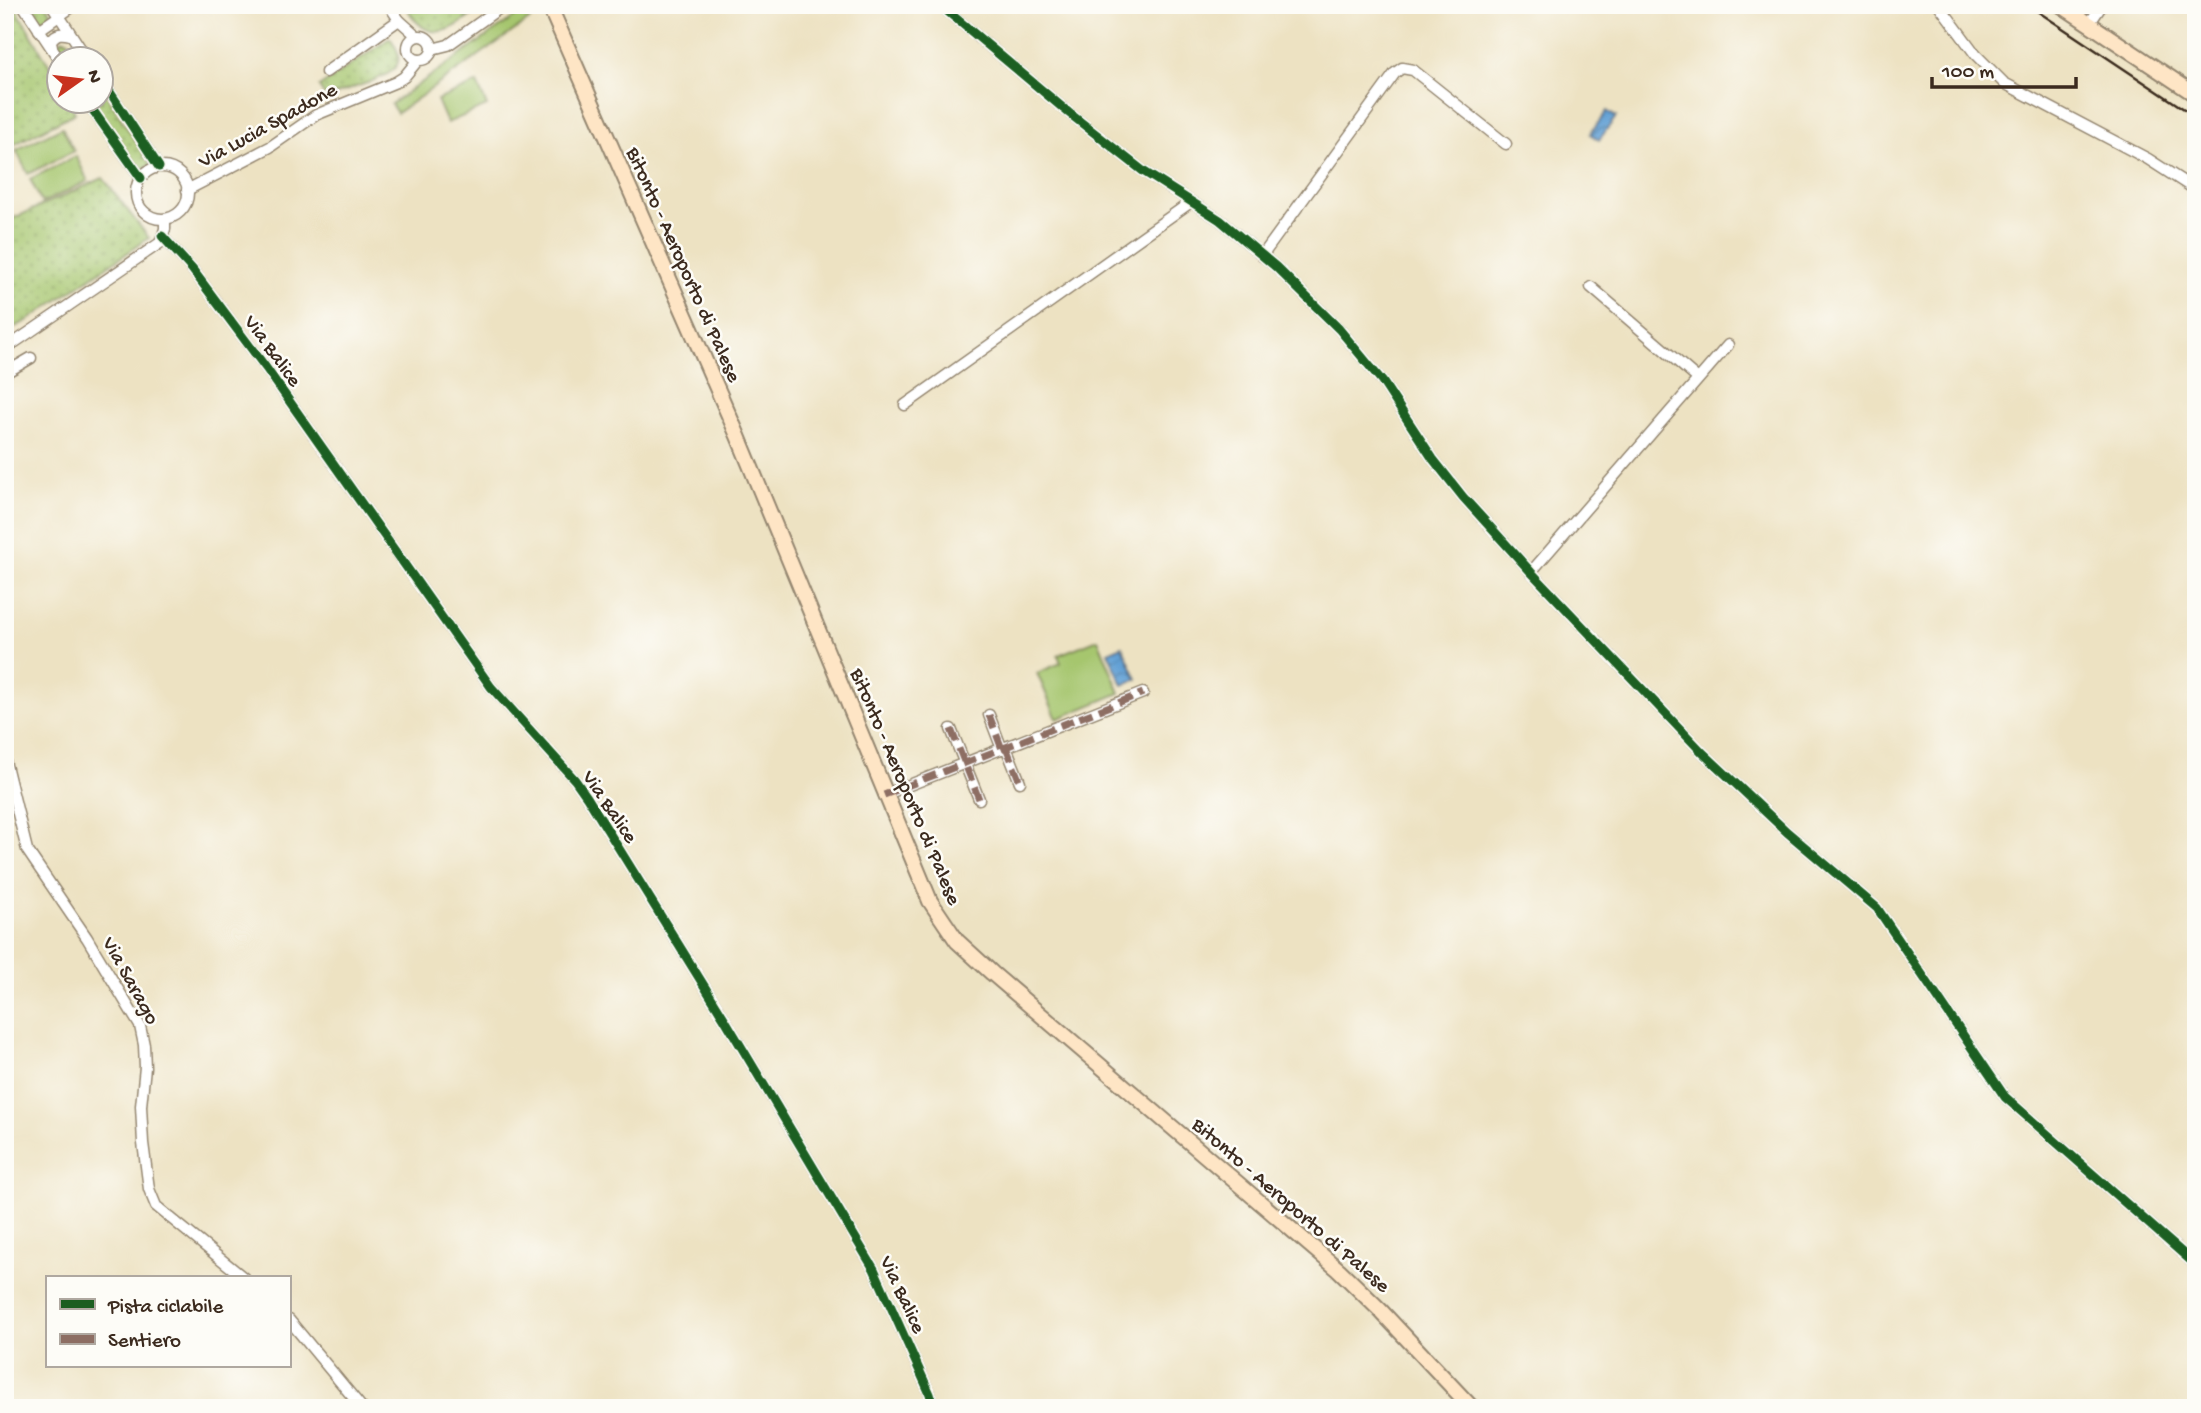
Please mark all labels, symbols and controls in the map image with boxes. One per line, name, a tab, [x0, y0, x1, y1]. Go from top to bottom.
north arrow	[46, 46, 116, 116]
scale bar	[1932, 46, 2075, 90]
text: 100 m	[1941, 61, 1994, 86]
text: N	[80, 68, 106, 86]
street label: Via Lucia Spadone	[194, 78, 343, 176]
street label: Bitonto - Aeroporto di Palese	[618, 143, 745, 388]
street label: Via Balice	[236, 311, 306, 394]
street label: Bitonto - Aeroporto di Palese	[842, 664, 965, 910]
street label: Via Balice	[574, 766, 642, 850]
street label: Via Sarago	[94, 933, 163, 1030]
street label: Bitonto - Aeroporto di Palese	[1185, 1113, 1395, 1300]
street label: Via Balice	[872, 1252, 930, 1339]
legend	[46, 1276, 290, 1368]
text: Pista ciclabile	[107, 1296, 224, 1321]
text: Sentiero	[108, 1330, 181, 1355]

